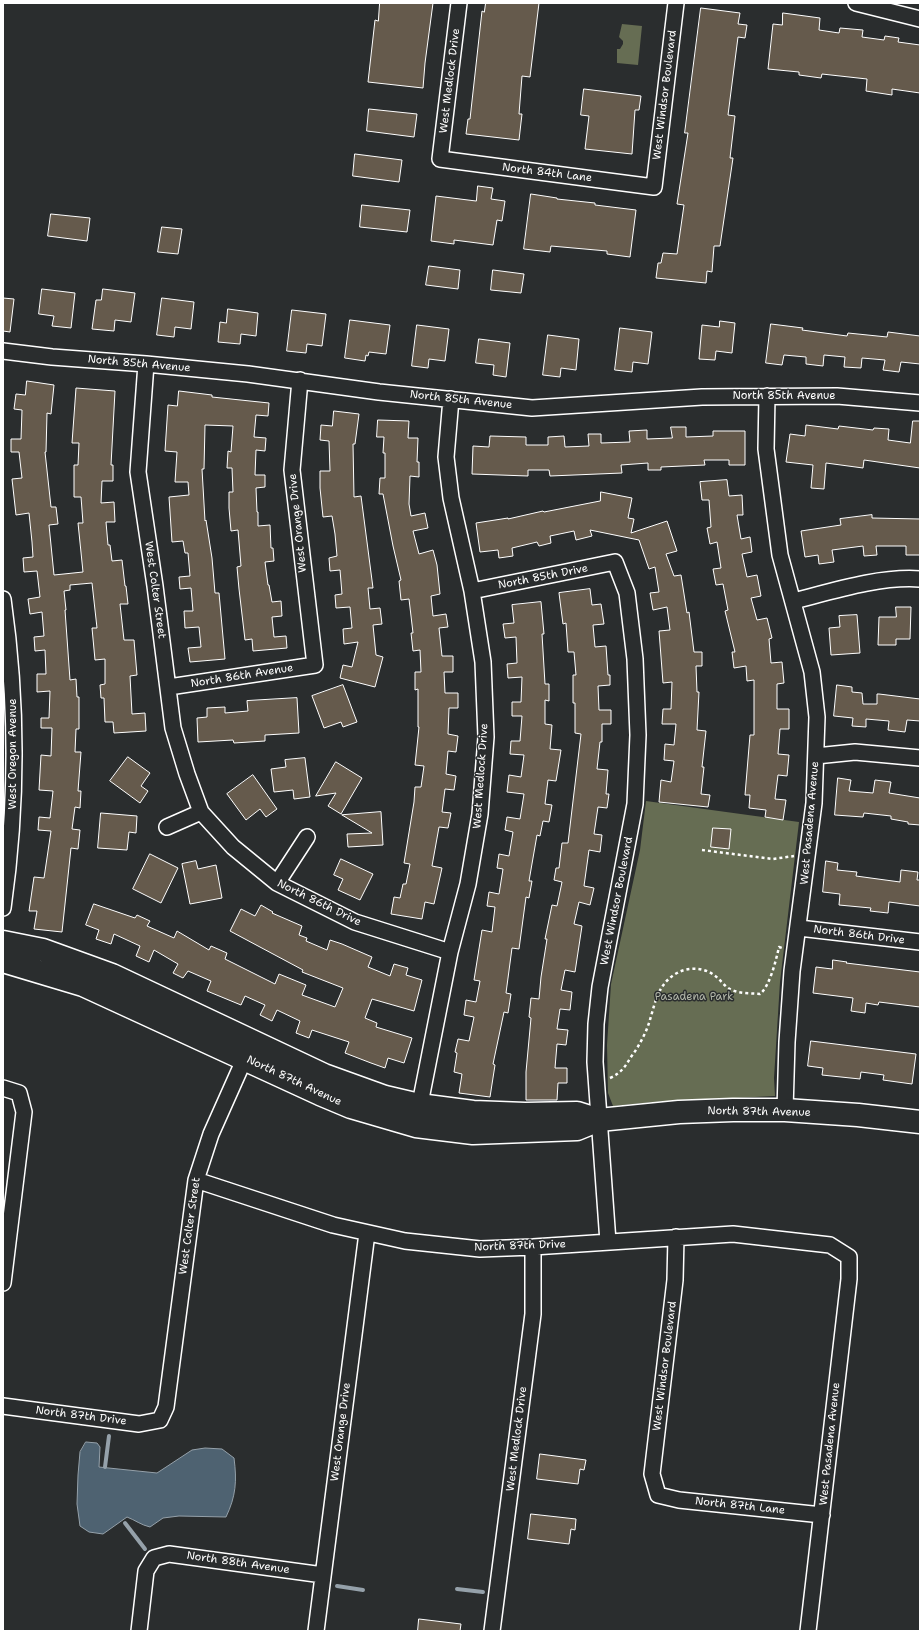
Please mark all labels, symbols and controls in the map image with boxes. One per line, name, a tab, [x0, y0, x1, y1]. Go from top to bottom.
street label: West Medlock Drive	[437, 28, 463, 134]
street label: West Windsor Boulevard	[650, 29, 680, 161]
street label: North 84th Lane	[501, 161, 593, 185]
street label: North 85th Avenue	[87, 353, 191, 375]
street label: North 85th Avenue	[409, 388, 513, 412]
street label: North 85th Avenue	[732, 389, 836, 403]
street label: West Orange Drive	[286, 473, 310, 573]
street label: West Colter Street	[142, 541, 168, 639]
street label: North 85th Drive	[497, 562, 589, 592]
street label: North 86th Avenue	[190, 661, 294, 691]
street label: West Oregon Avenue	[6, 698, 20, 810]
street label: West Medlock Drive	[471, 723, 491, 829]
street label: West Pasadena Avenue	[798, 761, 822, 885]
street label: West Windsor Boulevard	[598, 836, 636, 966]
street label: North 86th Drive	[275, 877, 363, 929]
street label: North 86th Drive	[813, 923, 905, 947]
park label: Pasadena Park	[655, 990, 733, 1004]
street label: North 87th Avenue	[244, 1053, 344, 1109]
street label: North 87th Avenue	[707, 1104, 811, 1120]
street label: West Colter Street	[177, 1177, 203, 1275]
street label: North 87th Drive	[474, 1238, 566, 1254]
street label: West Windsor Boulevard	[650, 1300, 680, 1432]
street label: West Orange Drive	[328, 1382, 354, 1482]
street label: West Pasadena Avenue	[817, 1382, 843, 1506]
street label: West Medlock Drive	[504, 1386, 530, 1492]
street label: North 87th Drive	[35, 1404, 127, 1428]
street label: North 87th Lane	[694, 1495, 786, 1517]
street label: North 88th Avenue	[186, 1549, 290, 1577]

